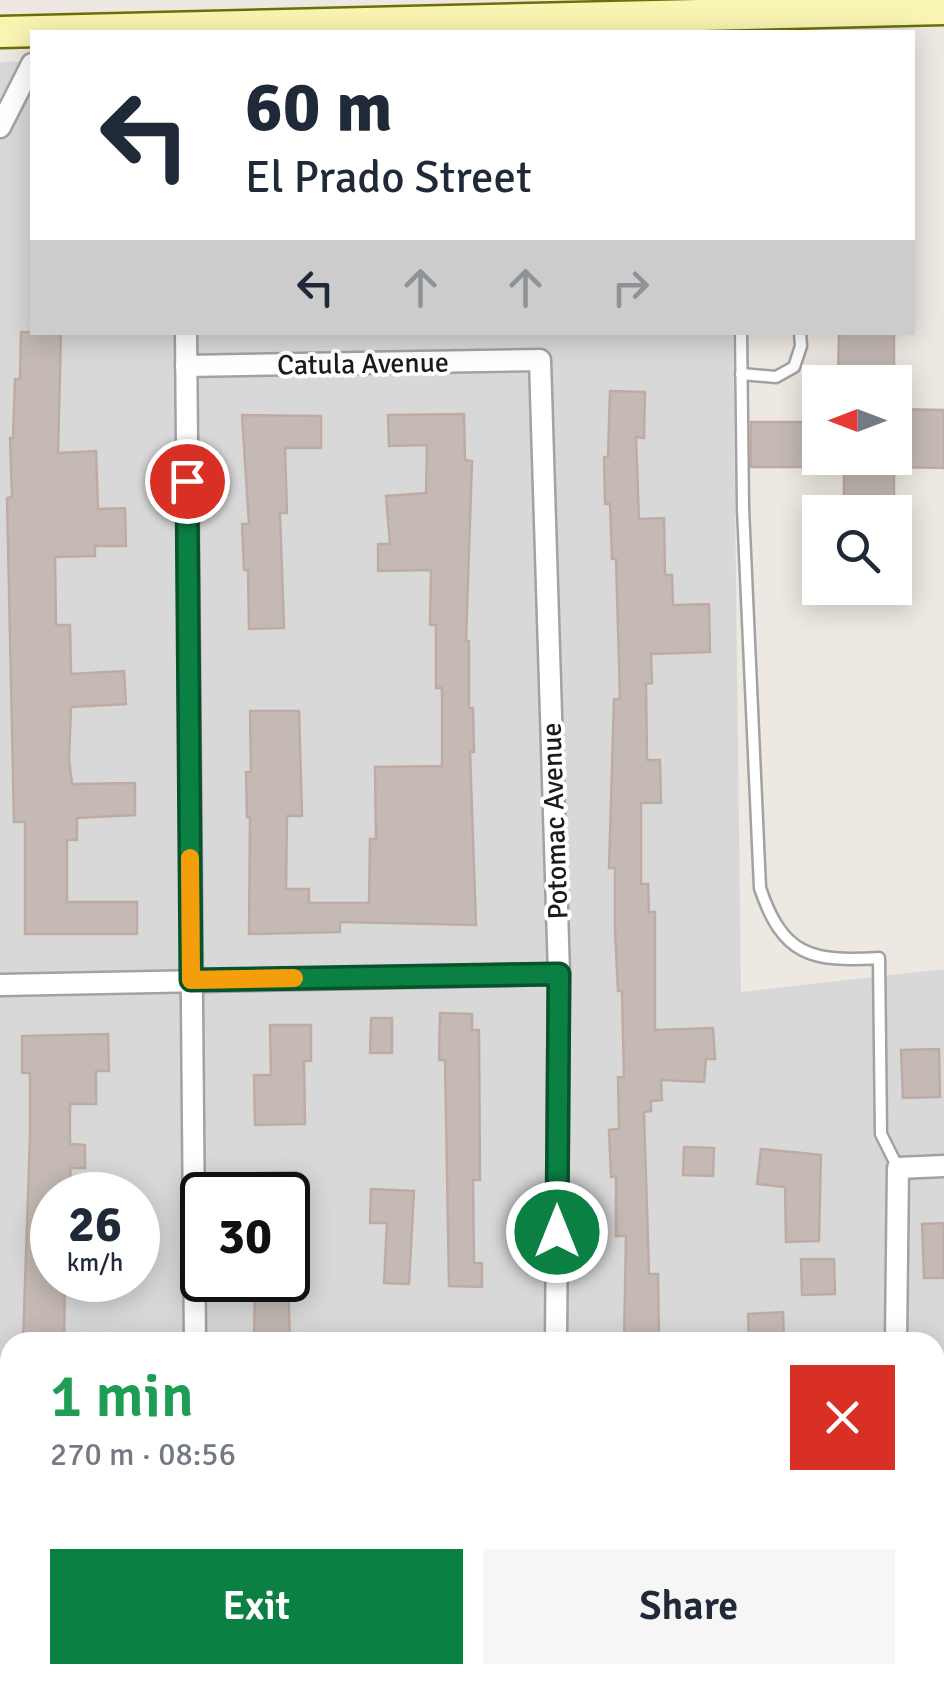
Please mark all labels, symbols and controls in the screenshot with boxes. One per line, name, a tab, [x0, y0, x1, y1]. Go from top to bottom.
text: 60 m	[245, 64, 393, 150]
icon: left	[80, 70, 210, 200]
text: El Prado Street	[245, 150, 532, 205]
icon: left	[288, 260, 343, 315]
icon: ahead	[393, 260, 448, 315]
icon: ahead	[498, 260, 553, 315]
icon: right	[603, 260, 658, 315]
street label: Catula Avenue	[277, 346, 449, 382]
north arrow	[802, 365, 912, 475]
map controls	[802, 365, 912, 605]
pin	[145, 439, 230, 524]
icon: arrive	[160, 454, 215, 509]
button: search	[802, 495, 912, 605]
street label: Potomac Avenue	[535, 722, 575, 920]
speed limit sign: 30	[180, 1172, 310, 1302]
position arrow	[505, 1180, 609, 1284]
text: 26	[68, 1194, 122, 1256]
text: km/h	[67, 1247, 123, 1278]
text: 1 min	[50, 1360, 194, 1434]
button: close	[790, 1365, 895, 1470]
text: 270 m · 08:56	[50, 1435, 236, 1474]
button: Exit	[50, 1549, 463, 1664]
button: Share	[483, 1549, 895, 1664]

